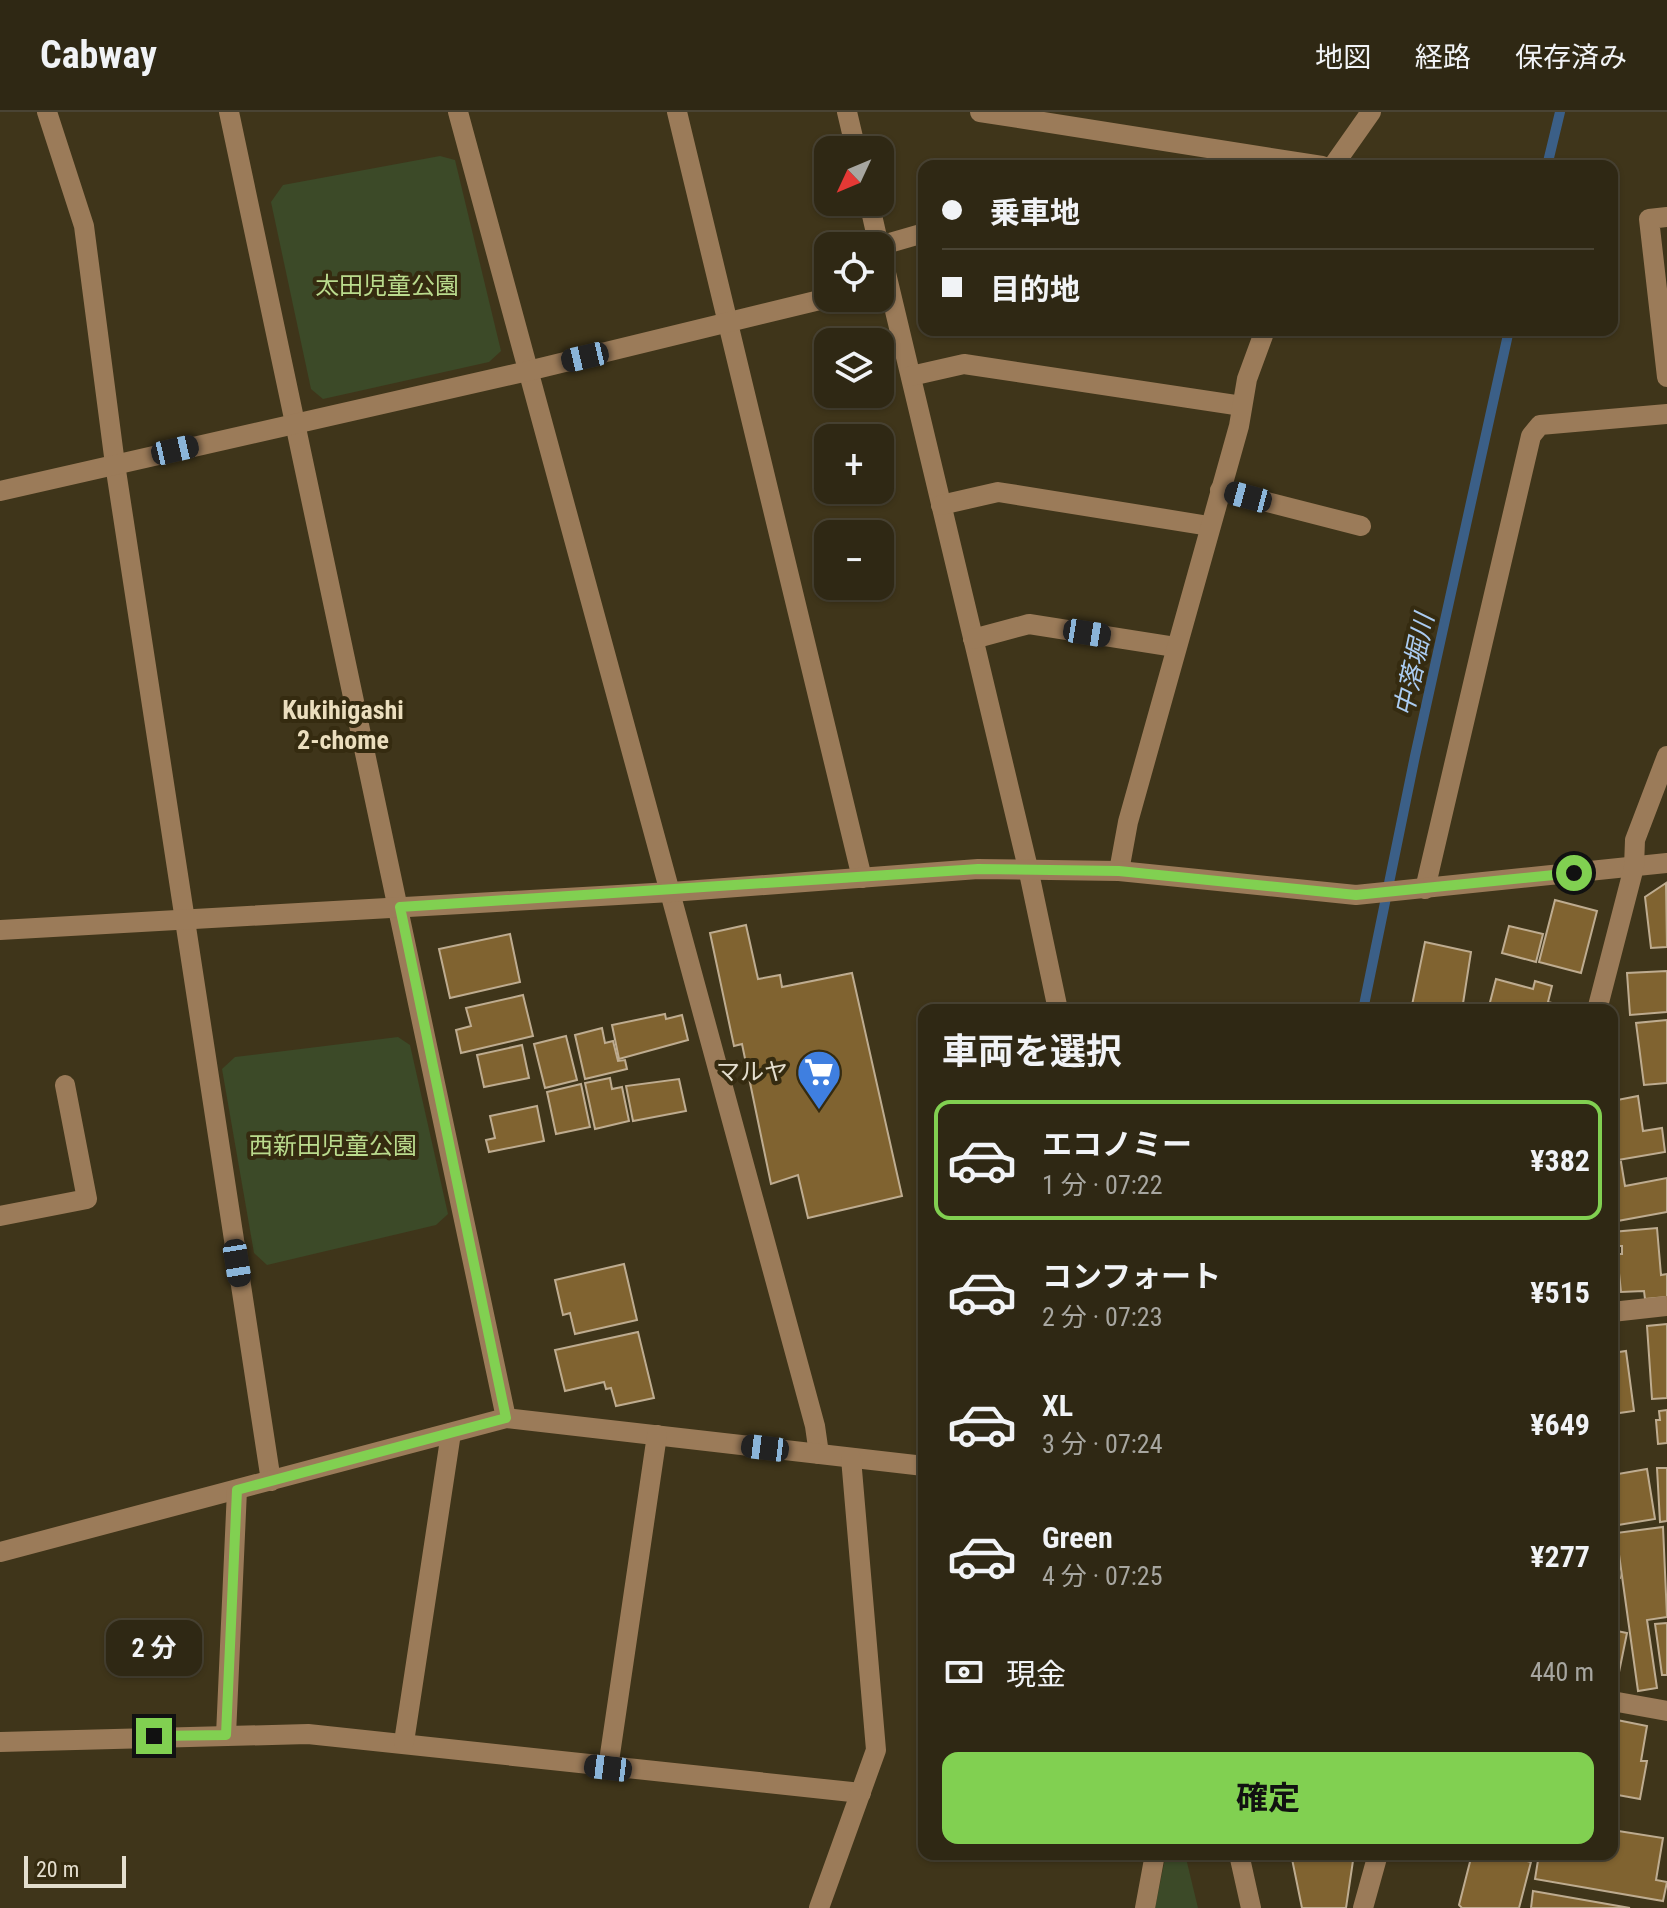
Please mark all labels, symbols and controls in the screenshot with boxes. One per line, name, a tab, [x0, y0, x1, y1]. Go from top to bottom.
text: Cabway	[40, 33, 157, 77]
text: 地図	[1315, 41, 1371, 74]
text: 経路	[1415, 41, 1471, 74]
text: 保存済み	[1515, 41, 1627, 74]
north arrow	[814, 136, 894, 216]
map controls	[814, 136, 894, 600]
text: 乗車地	[990, 195, 1080, 230]
button: locate	[814, 232, 894, 312]
park label: 太田児童公園	[315, 272, 459, 300]
text: 目的地	[990, 272, 1080, 307]
button: layers	[814, 328, 894, 408]
car	[559, 340, 611, 374]
button: +	[814, 424, 894, 504]
car	[149, 433, 201, 467]
car	[1222, 479, 1274, 515]
button: −	[814, 520, 894, 600]
water label: 中落堀川	[1389, 608, 1440, 719]
car	[1061, 617, 1113, 649]
district label: Kukihigashi 2-chome	[282, 695, 404, 755]
route start	[1556, 855, 1592, 891]
text: 車両を選択	[942, 1031, 1122, 1073]
supermarket icon: マルヤ	[795, 1048, 843, 1111]
place label: マルヤ	[716, 1058, 788, 1086]
icon: car	[946, 1124, 1018, 1196]
text: エコノミー	[1042, 1127, 1192, 1162]
park label: 西新田児童公園	[249, 1132, 417, 1160]
text: ¥382	[1530, 1143, 1590, 1178]
text: 1 分 · 07:22	[1042, 1170, 1162, 1200]
car	[221, 1237, 253, 1289]
icon: car	[946, 1256, 1018, 1328]
text: コンフォート	[1042, 1259, 1221, 1294]
text: ¥515	[1530, 1275, 1590, 1310]
text: 2 分 · 07:23	[1042, 1302, 1162, 1332]
icon: car	[946, 1388, 1018, 1460]
text: XL	[1042, 1388, 1073, 1423]
text: ¥649	[1530, 1407, 1590, 1442]
text: 3 分 · 07:24	[1042, 1429, 1162, 1459]
car	[740, 1433, 790, 1463]
icon: car	[946, 1520, 1018, 1592]
text: Green	[1042, 1520, 1113, 1555]
text: ¥277	[1530, 1539, 1590, 1574]
text: 4 分 · 07:25	[1042, 1561, 1162, 1591]
callout: 2 分	[106, 1620, 202, 1676]
text: 2 分	[131, 1633, 177, 1663]
icon: cash	[942, 1650, 986, 1694]
text: 現金	[1006, 1657, 1066, 1692]
text: 440 m	[1530, 1657, 1594, 1687]
route end	[136, 1718, 172, 1754]
button: 確定	[942, 1752, 1594, 1844]
car	[583, 1753, 633, 1783]
scale bar	[24, 1852, 126, 1888]
text: 20 m	[36, 1857, 79, 1882]

